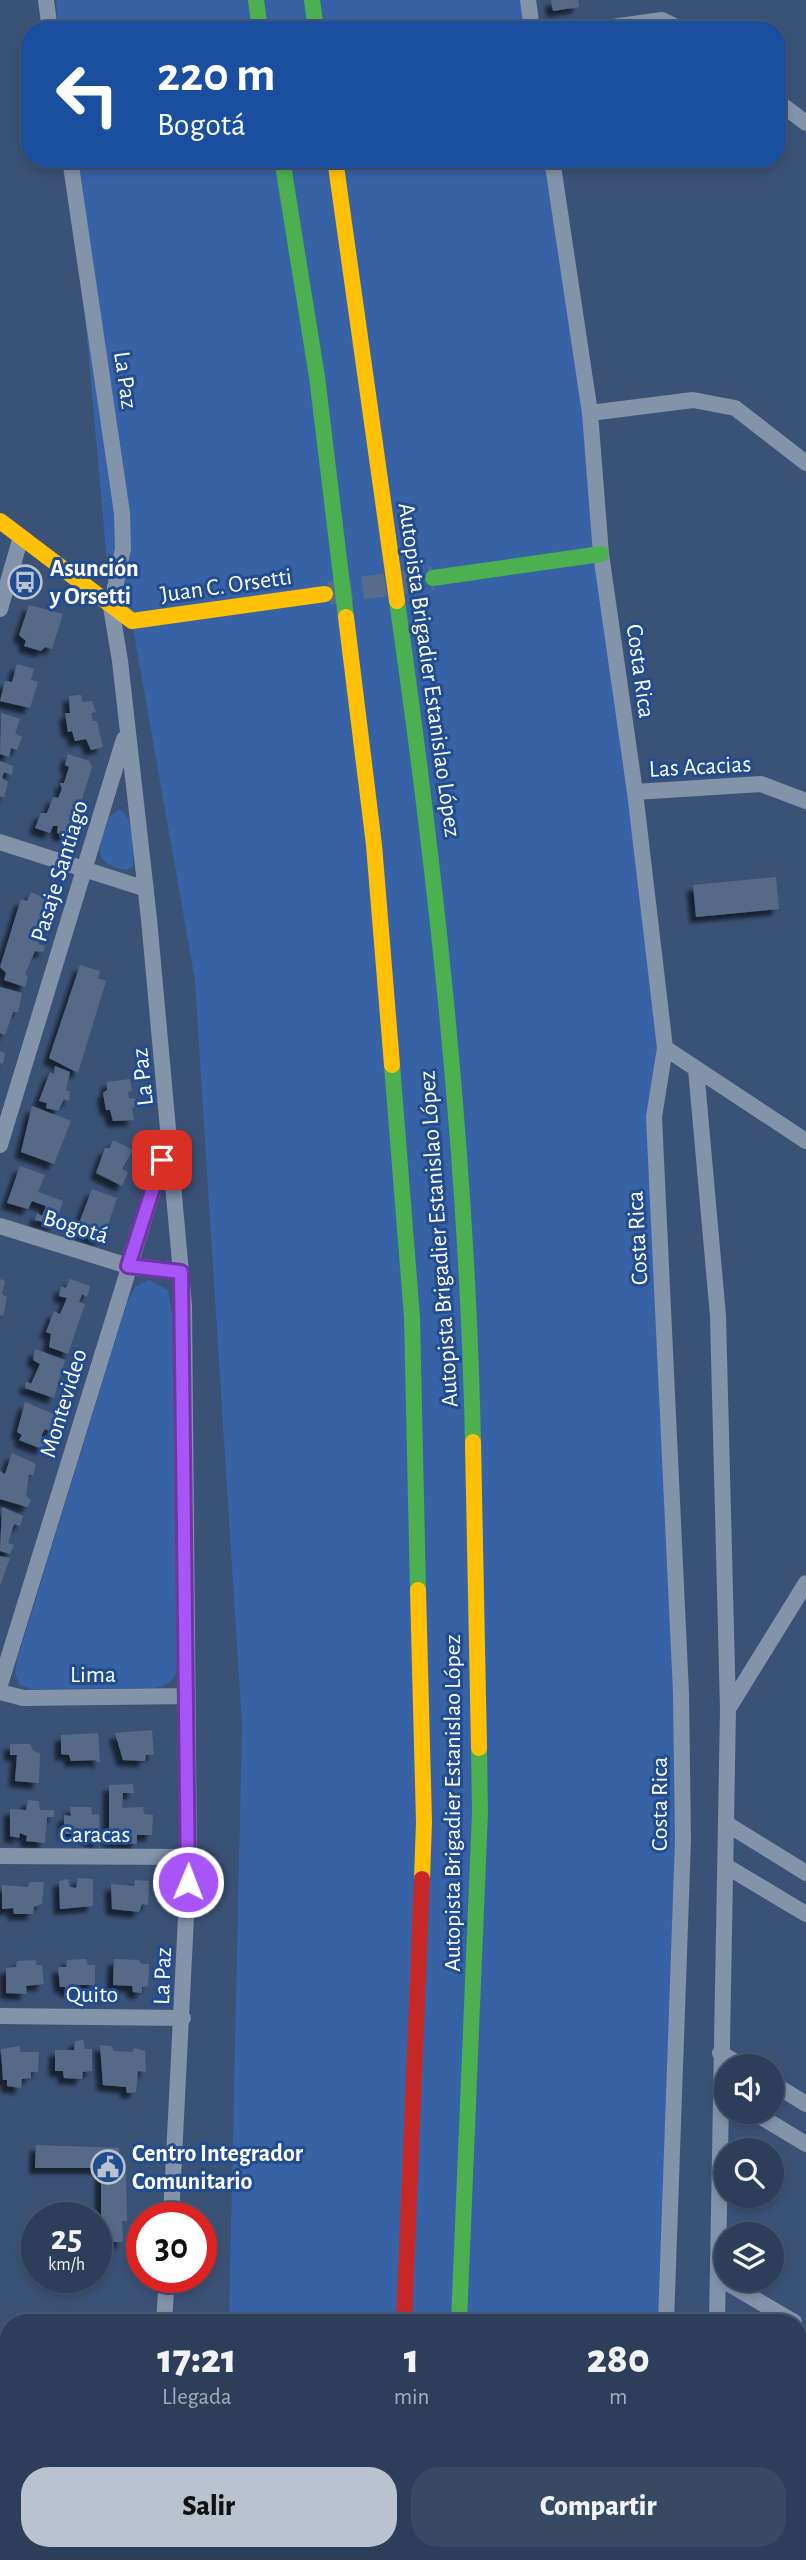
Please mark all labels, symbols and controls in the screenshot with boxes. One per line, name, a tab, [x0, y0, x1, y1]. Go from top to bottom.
icon: left	[42, 49, 133, 140]
text: 220 m	[157, 51, 276, 100]
text: Bogotá	[157, 109, 246, 141]
street label: La Paz	[109, 350, 141, 411]
street label: Autopista Brigadier Estanislao López	[394, 501, 464, 839]
place label: Asunción y Orsetti	[49, 557, 139, 609]
bus stop icon: Asunción y Orsetti	[6, 563, 44, 601]
street label: Juan C. Orsetti	[159, 565, 293, 607]
street label: Costa Rica	[622, 623, 658, 720]
street label: Las Acacias	[648, 752, 752, 782]
street label: Pasaje Santiago	[27, 798, 93, 945]
street label: La Paz	[128, 1047, 158, 1107]
street label: Autopista Brigadier Estanislao López	[415, 1070, 463, 1408]
pin	[132, 1130, 192, 1190]
icon: arrive	[143, 1141, 181, 1179]
street label: Costa Rica	[624, 1190, 652, 1286]
street label: Bogotá	[40, 1206, 111, 1248]
street label: Montevideo	[36, 1346, 92, 1460]
street label: Autopista Brigadier Estanislao López	[441, 1634, 465, 1972]
street label: Lima	[70, 1663, 116, 1687]
street label: Costa Rica	[648, 1757, 672, 1851]
street label: Caracas	[60, 1823, 130, 1847]
position arrow	[151, 1845, 225, 1919]
street label: La Paz	[150, 1947, 176, 2005]
street label: Quito	[66, 1983, 118, 2007]
map controls	[714, 2054, 784, 2292]
button: sound	[714, 2054, 784, 2124]
button: search	[714, 2138, 784, 2208]
place label: Centro Integrador Comunitario	[132, 2142, 304, 2194]
public building icon: Centro Integrador Comunitario	[89, 2148, 127, 2186]
speed limit sign: 30	[126, 2202, 217, 2293]
text: 25	[51, 2221, 82, 2256]
button: layers	[714, 2222, 784, 2292]
text: km/h	[48, 2256, 85, 2274]
text: 17:21	[157, 2338, 236, 2380]
text: 1	[404, 2338, 419, 2380]
text: 280	[587, 2338, 650, 2380]
text: Llegada	[162, 2386, 232, 2409]
text: min	[394, 2386, 429, 2409]
text: m	[609, 2386, 627, 2409]
button: Salir	[21, 2467, 397, 2547]
button: Compartir	[411, 2467, 786, 2547]

